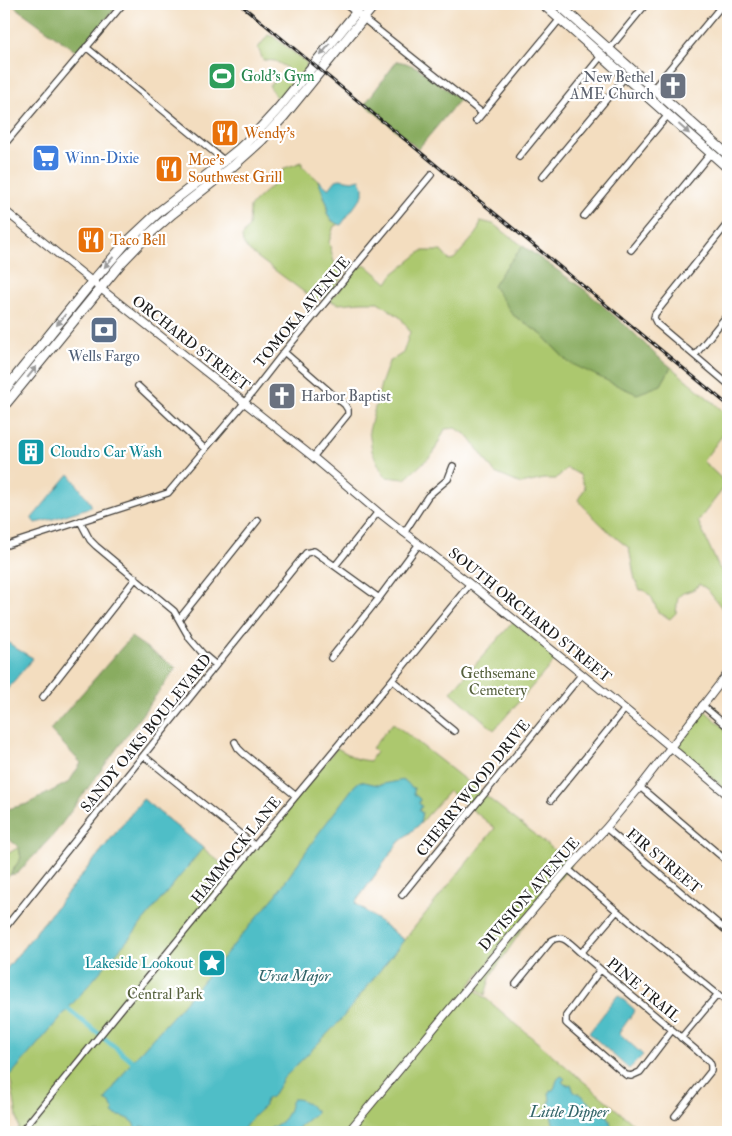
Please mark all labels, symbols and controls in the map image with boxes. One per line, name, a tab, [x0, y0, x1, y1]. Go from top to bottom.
one-way arrow	[320, 43, 331, 56]
sports icon: Gold's Gym	[207, 61, 237, 91]
place label: Gold's Gym	[241, 67, 315, 86]
place label: New Bethel AME Church	[569, 68, 654, 104]
church icon: New Bethel AME Church	[658, 71, 688, 101]
restaurant icon: Wendy's	[210, 118, 240, 148]
one-way arrow	[678, 123, 690, 135]
place label: Wendy's	[243, 124, 295, 143]
supermarket icon: Winn-Dixie	[31, 143, 61, 173]
place label: Winn-Dixie	[64, 149, 139, 168]
place label: Moe's Southwest Grill	[188, 151, 282, 187]
restaurant icon: Moe's Southwest Grill	[154, 154, 184, 184]
restaurant icon: Taco Bell	[76, 225, 106, 255]
place label: Taco Bell	[110, 231, 166, 250]
street label: TOMOKA AVENUE	[250, 253, 355, 372]
one-way arrow	[104, 255, 115, 268]
street label: ORCHARD STREET	[128, 291, 253, 395]
one-way arrow	[56, 313, 67, 326]
bank icon: Wells Fargo	[89, 315, 119, 345]
place label: Wells Fargo	[67, 347, 140, 366]
one-way arrow	[26, 365, 37, 378]
church icon: Harbor Baptist	[267, 381, 297, 411]
place label: Harbor Baptist	[301, 387, 391, 407]
building icon: Cloud10 Car Wash	[16, 437, 46, 467]
place label: Cloud10 Car Wash	[50, 443, 162, 462]
street label: SOUTH ORCHARD STREET	[444, 544, 615, 687]
street label: SANDY OAKS BOULEVARD	[77, 650, 216, 816]
park label: Gethsemane Cemetery	[461, 664, 535, 700]
street label: CHERRYWOOD DRIVE	[412, 716, 535, 861]
street label: HAMMOCK LANE	[187, 793, 286, 908]
street label: FIR STREET	[622, 824, 705, 898]
street label: DIVISION AVENUE	[475, 833, 584, 955]
place icon: Lakeside Lookout	[197, 948, 227, 978]
place label: Lakeside Lookout	[85, 954, 193, 973]
street label: PINE TRAIL	[603, 954, 685, 1027]
water label: Ursa Major	[258, 966, 331, 986]
park label: Central Park	[127, 985, 203, 1004]
water label: Little Dipper	[529, 1102, 609, 1122]

